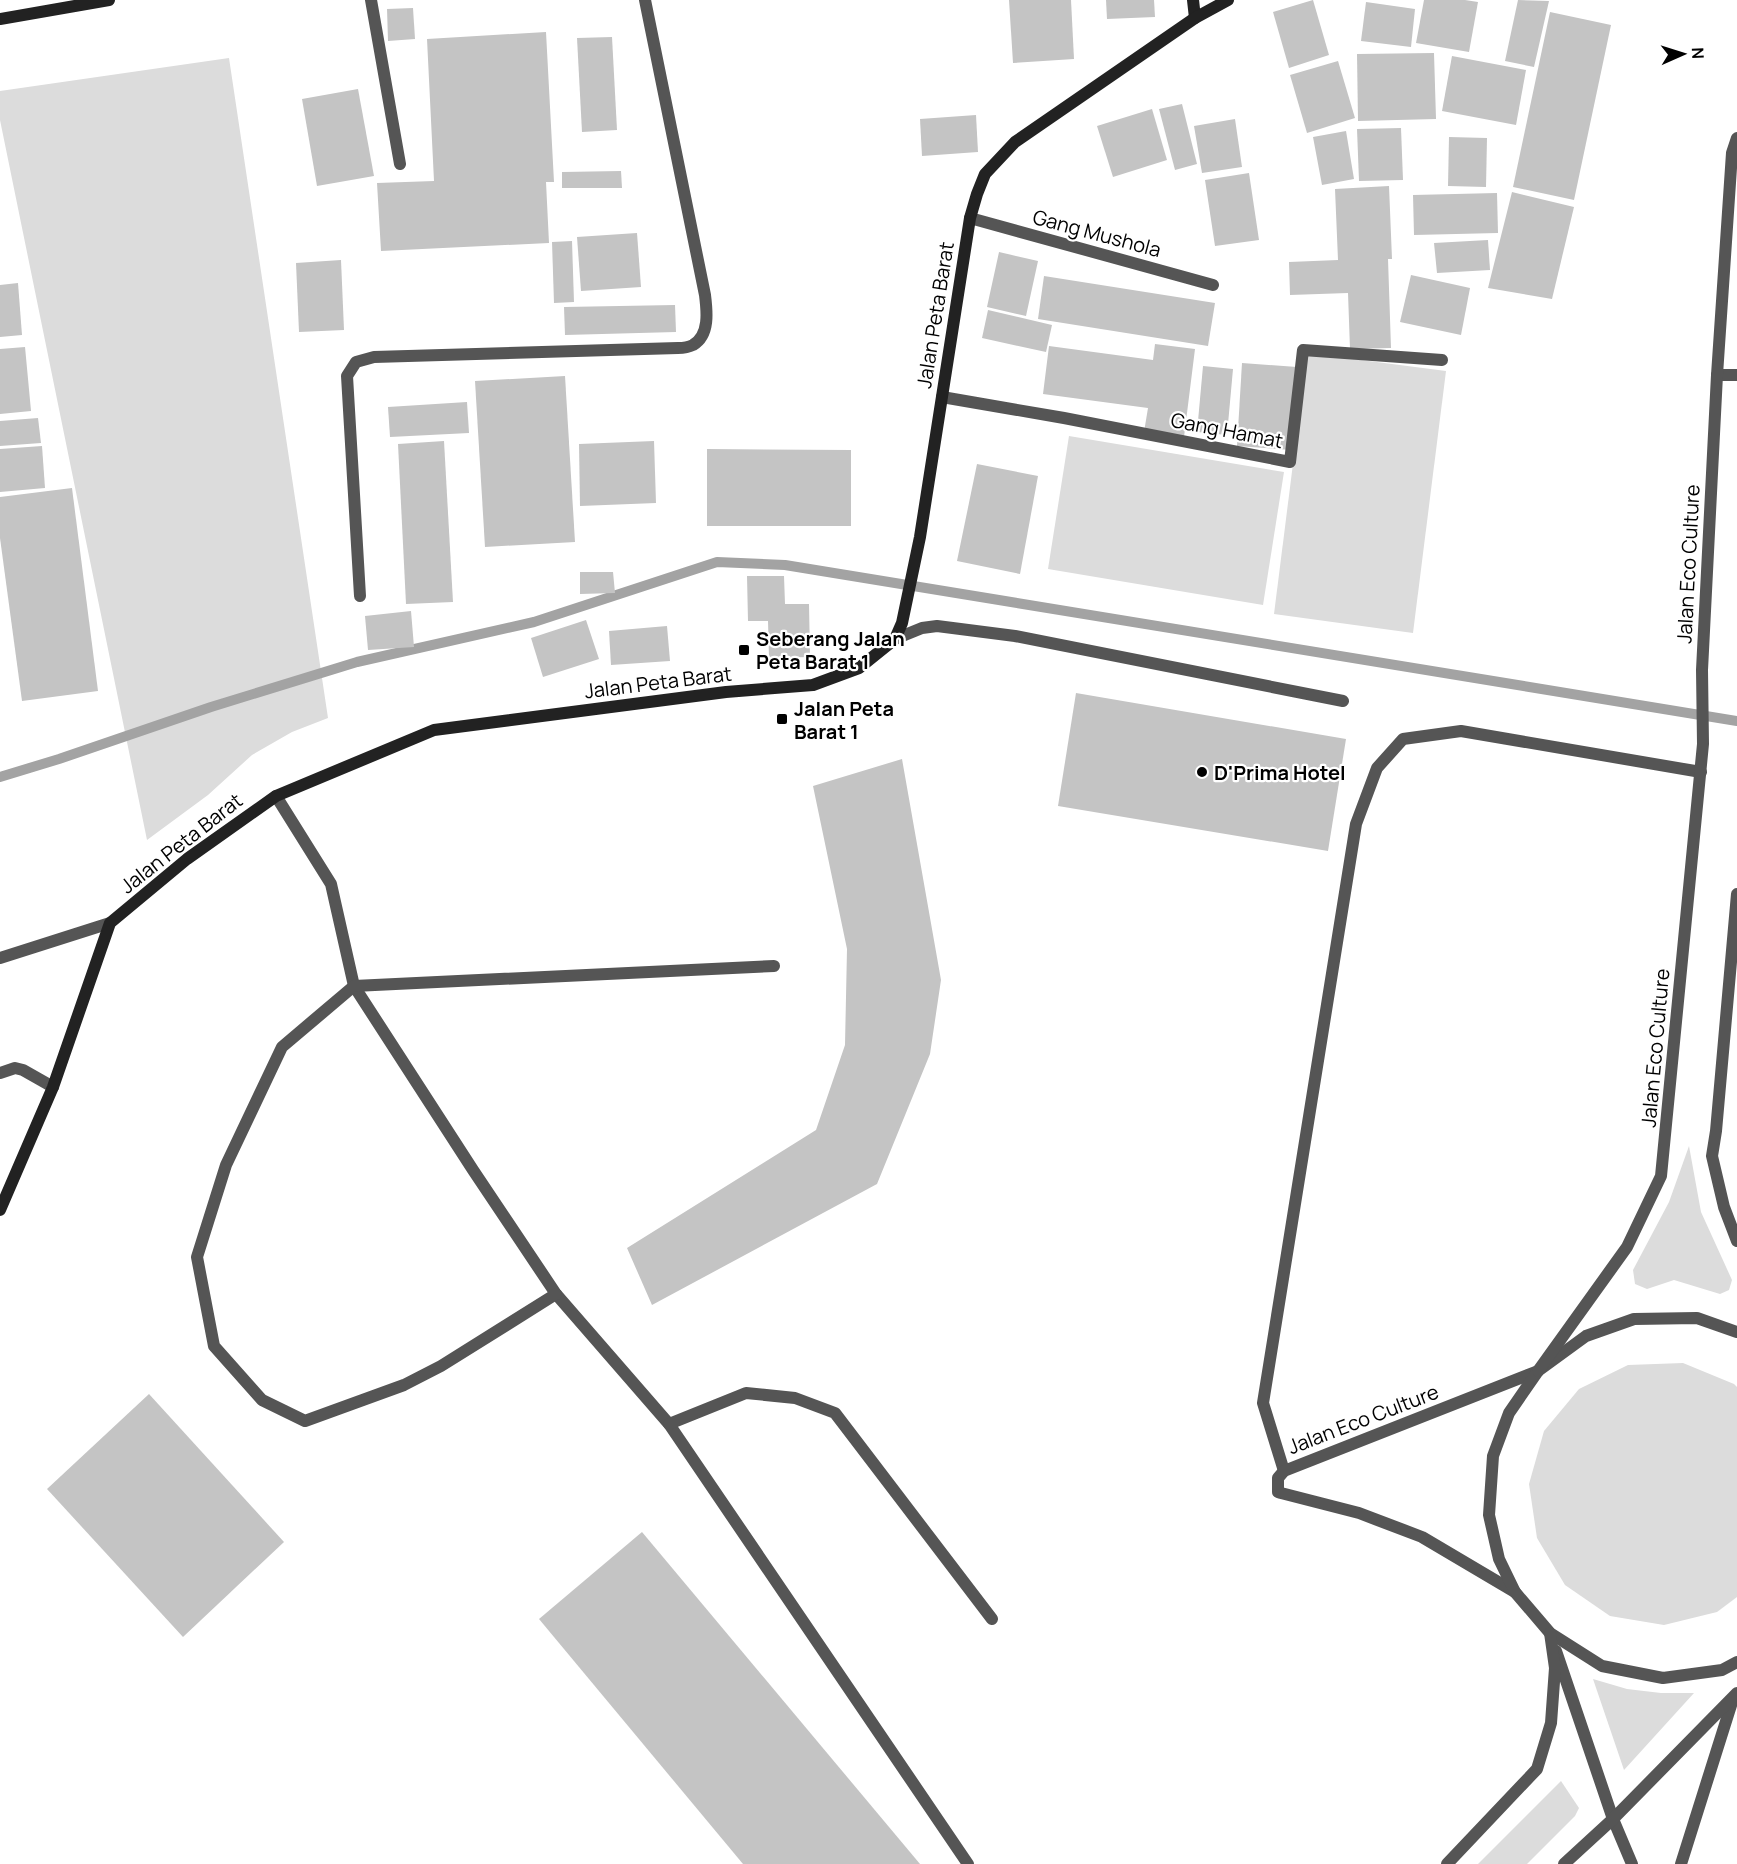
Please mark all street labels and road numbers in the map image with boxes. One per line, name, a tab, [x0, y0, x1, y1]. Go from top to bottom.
street label: Gang Mushola	[1030, 203, 1164, 263]
street label: Jalan Peta Barat	[910, 240, 960, 390]
street label: Gang Hamat	[1169, 406, 1285, 454]
street label: Jalan Eco Culture	[1670, 484, 1706, 644]
street label: Jalan Peta Barat	[583, 660, 733, 704]
street label: Jalan Peta Barat	[114, 787, 248, 899]
street label: Jalan Eco Culture	[1635, 967, 1675, 1129]
street label: Jalan Eco Culture	[1284, 1378, 1442, 1460]

